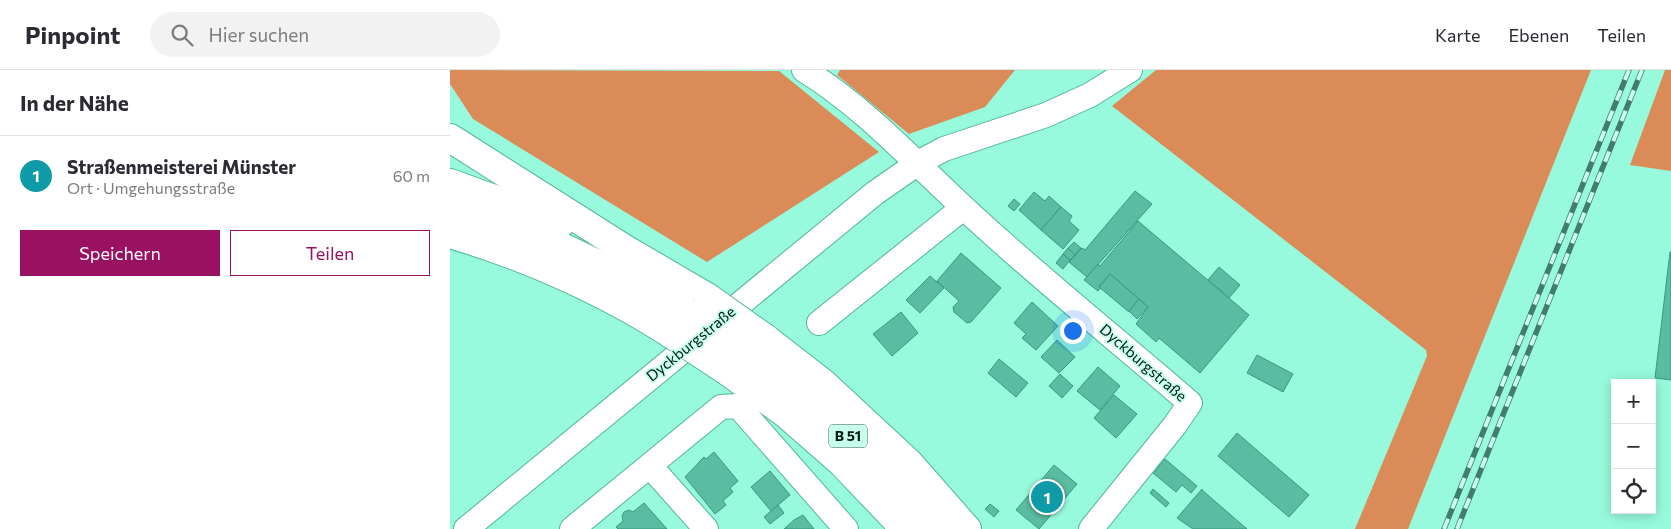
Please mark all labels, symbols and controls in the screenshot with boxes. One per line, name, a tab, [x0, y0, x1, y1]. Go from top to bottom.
search box	[150, 12, 500, 57]
text: Pinpoint	[25, 20, 120, 49]
icon: search	[168, 21, 196, 49]
text: Hier suchen	[208, 23, 309, 46]
text: Karte	[1435, 24, 1480, 46]
text: Ebenen	[1508, 24, 1569, 46]
text: Teilen	[1597, 24, 1646, 46]
text: In der Nähe	[20, 90, 129, 115]
text: Straßenmeisterei Münster	[67, 155, 296, 178]
text: 1	[32, 166, 40, 185]
text: 60 m	[393, 166, 430, 185]
text: Ort · Umgehungsstraße	[67, 178, 235, 197]
button: Speichern	[20, 230, 220, 276]
button: Teilen	[230, 230, 430, 276]
street label: Dyckburgstraße	[642, 302, 738, 385]
your location	[1060, 318, 1086, 344]
street label: Dyckburgstraße	[1097, 320, 1191, 405]
map controls	[1611, 379, 1656, 514]
button: +	[1611, 379, 1656, 424]
road number: B 51	[829, 424, 867, 448]
button: −	[1611, 424, 1656, 469]
button: locate	[1611, 469, 1656, 514]
pin: 1	[1031, 478, 1063, 516]

